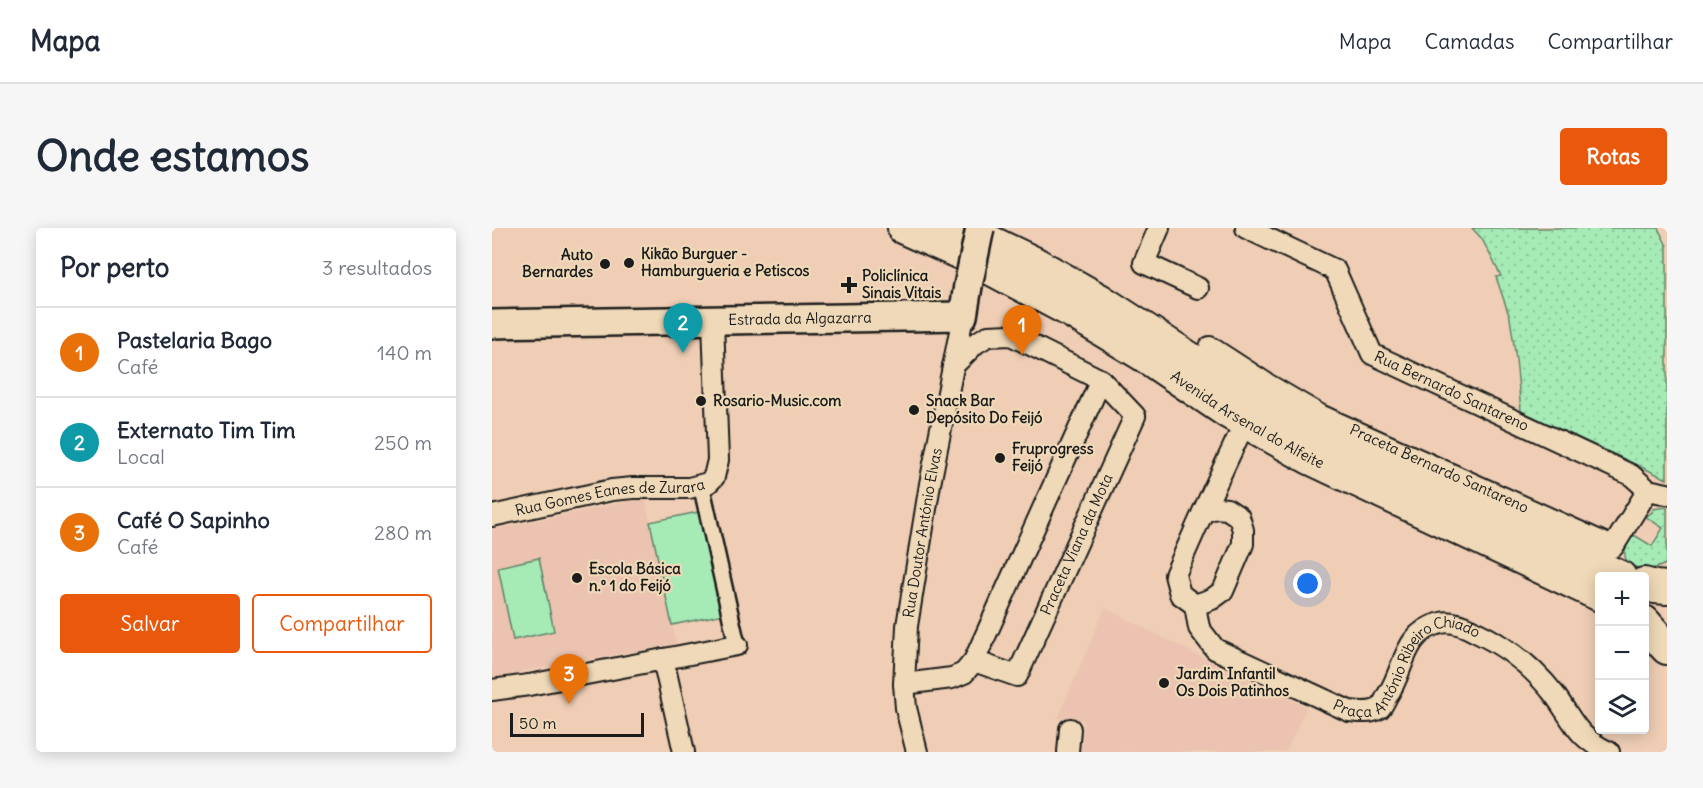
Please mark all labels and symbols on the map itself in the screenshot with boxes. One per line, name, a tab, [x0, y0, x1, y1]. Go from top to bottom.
place label: Kikão Burguer - Hamburgueria e Petiscos	[641, 244, 810, 281]
place label: Auto Bernardes	[522, 245, 594, 281]
marker: Kikão Burguer - Hamburgueria e Petiscos	[622, 256, 636, 270]
marker: Auto Bernardes	[598, 257, 612, 271]
place label: Policlínica Sinais Vitais	[862, 266, 941, 302]
marker: Policlínica Sinais Vitais	[840, 276, 858, 294]
pin: 2	[664, 304, 702, 353]
pin: 1	[1002, 306, 1042, 355]
street label: Estrada da Algazarra	[728, 308, 872, 329]
street label: Rua Bernardo Santareno	[1371, 346, 1532, 435]
street label: Avenida Arsenal do Alfeite	[1167, 366, 1327, 472]
place label: Rosario-Music.com	[713, 391, 841, 410]
place label: Snack Bar Depósito Do Feijó	[926, 391, 1043, 428]
marker: Rosario-Music.com	[694, 394, 708, 408]
marker: Snack Bar Depósito Do Feijó	[907, 403, 921, 417]
street label: Praceta Bernardo Santareno	[1347, 420, 1532, 517]
place label: Fruprogress Feijó	[1012, 439, 1094, 475]
street label: Rua Doutor António Elvas	[898, 446, 946, 619]
marker: Fruprogress Feijó	[993, 451, 1007, 465]
street label: Praceta Viana da Mota	[1036, 470, 1117, 618]
street label: Rua Gomes Eanes de Zurara	[513, 474, 707, 520]
place label: Escola Básica n.º 1 do Feijó	[589, 559, 681, 595]
your location	[1293, 569, 1322, 598]
marker: Escola Básica n.º 1 do Feijó	[570, 571, 584, 585]
street label: Praça António Ribeiro Chiado	[1330, 612, 1484, 721]
pin: 3	[550, 654, 589, 704]
place label: Jardim Infantil Os Dois Patinhos	[1176, 664, 1289, 700]
marker: Jardim Infantil Os Dois Patinhos	[1157, 676, 1171, 690]
scale bar	[510, 710, 644, 738]

